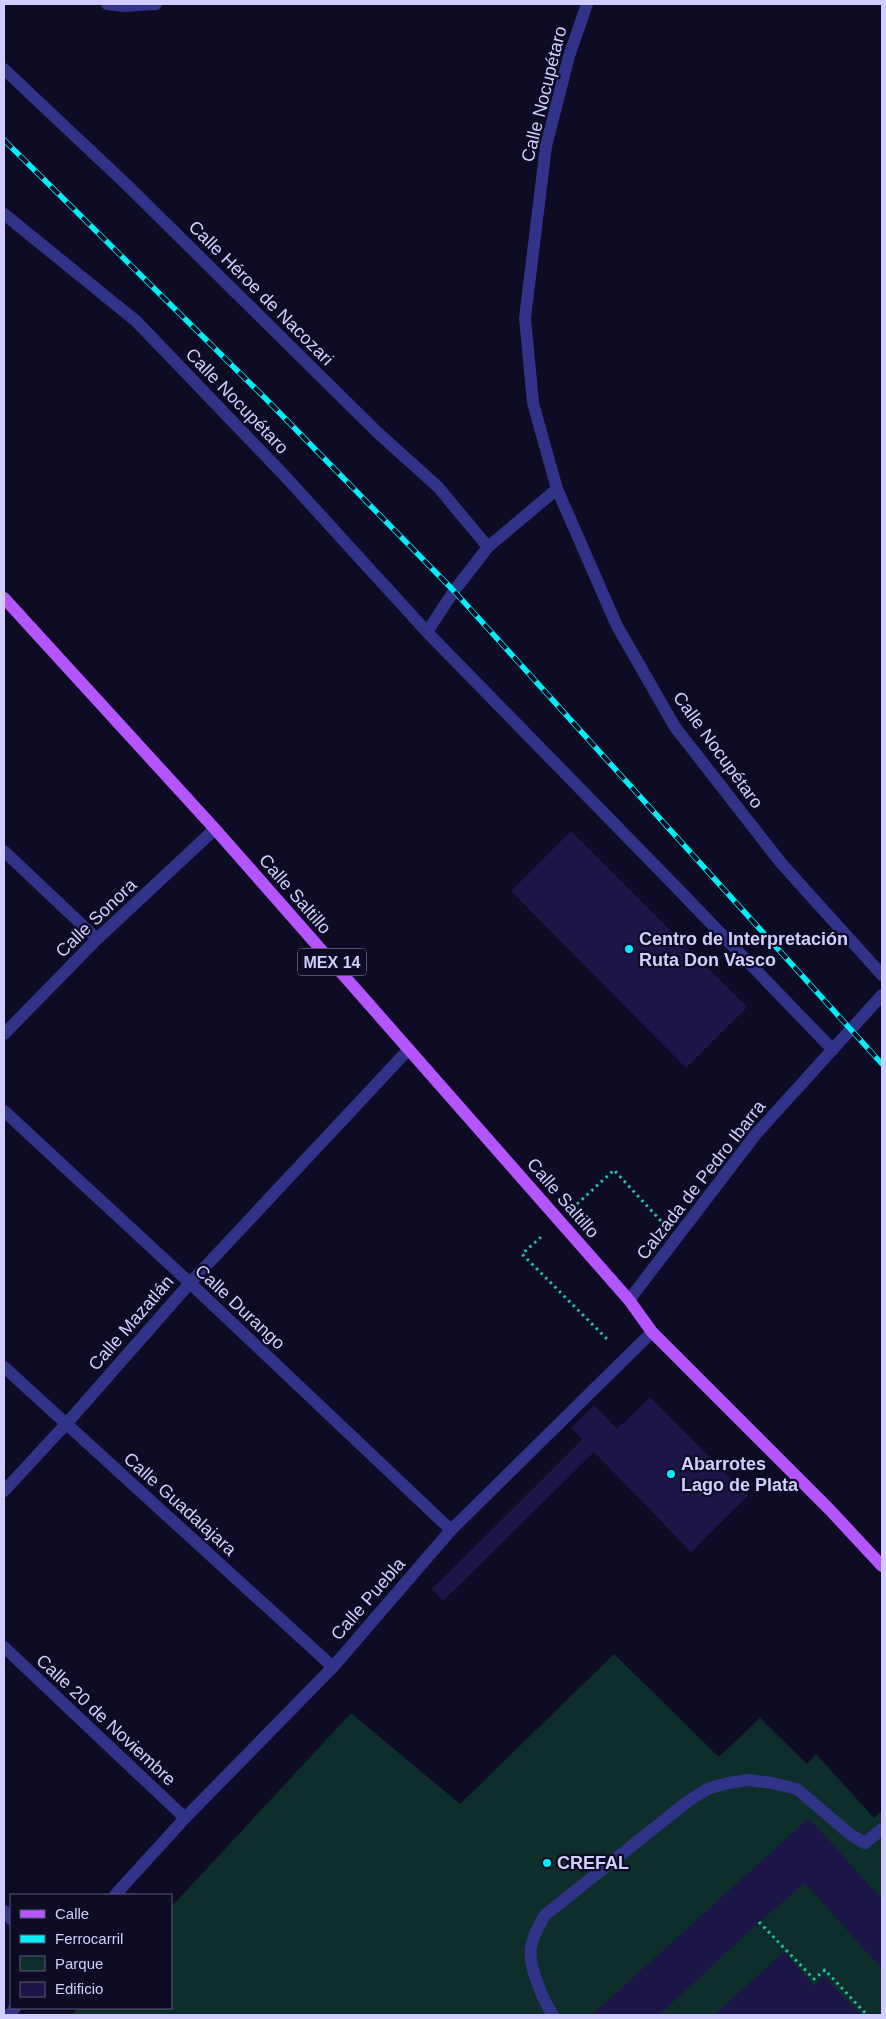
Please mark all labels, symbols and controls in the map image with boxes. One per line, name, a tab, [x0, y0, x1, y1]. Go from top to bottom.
street label: Calle Nocupétaro	[517, 24, 571, 164]
street label: Calle Héroe de Nacozari	[185, 217, 337, 369]
street label: Calle Nocupétaro	[182, 344, 292, 458]
street label: Calle Nocupétaro	[669, 688, 767, 812]
street label: Calle Saltillo	[255, 850, 335, 938]
street label: Calle Sonora	[52, 874, 141, 961]
place label: Centro de Interpretación Ruta Don Vasco	[639, 929, 848, 970]
marker: Centro de Interpretación Ruta Don Vasco	[623, 943, 635, 955]
road number: MEX 14	[298, 949, 366, 976]
street label: Calzada de Pedro Ibarra	[633, 1096, 770, 1263]
street label: Calle Saltillo	[523, 1154, 603, 1242]
street label: Calle Durango	[191, 1260, 289, 1354]
street label: Calle Mazatlán	[84, 1272, 178, 1374]
street label: Calle Guadalajara	[120, 1448, 241, 1560]
place label: Abarrotes Lago de Plata	[681, 1454, 799, 1495]
marker: Abarrotes Lago de Plata	[665, 1468, 677, 1480]
street label: Calle Puebla	[327, 1553, 410, 1644]
street label: Calle 20 de Noviembre	[32, 1650, 180, 1790]
place label: CREFAL	[557, 1853, 629, 1873]
marker: CREFAL	[541, 1857, 553, 1869]
legend	[10, 1894, 172, 2009]
text: Calle	[55, 1905, 89, 1922]
text: Ferrocarril	[55, 1930, 123, 1947]
text: Parque	[55, 1955, 103, 1972]
text: Edificio	[55, 1980, 103, 1997]

